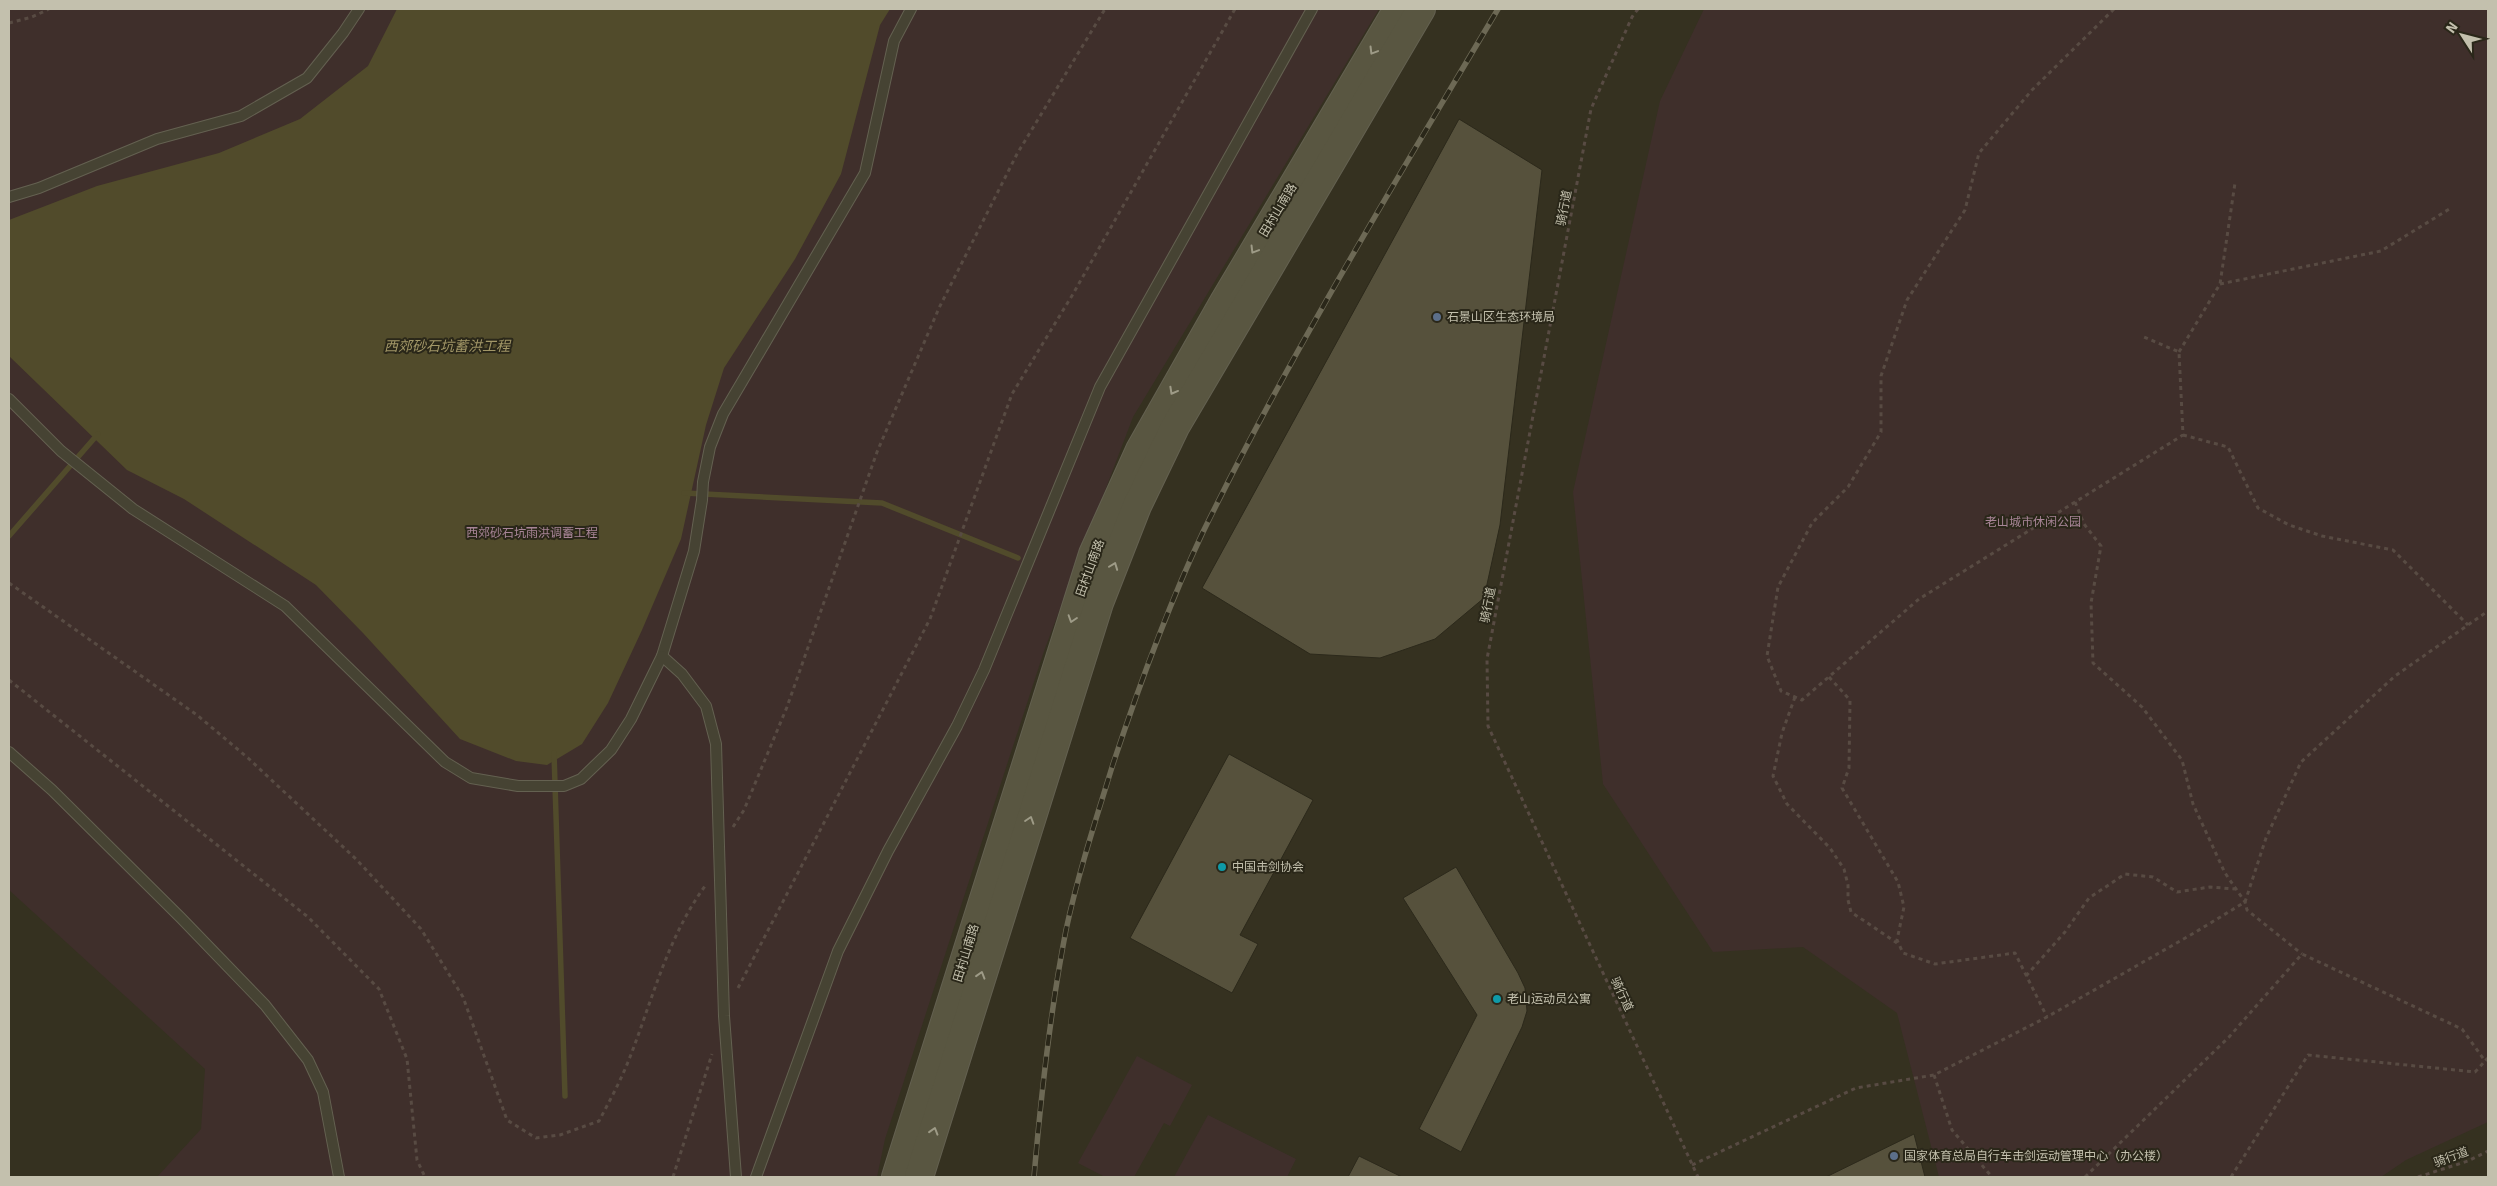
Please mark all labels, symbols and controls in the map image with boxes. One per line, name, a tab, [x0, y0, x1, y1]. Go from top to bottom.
north arrow	[2437, 10, 2487, 60]
text: N	[2442, 19, 2462, 37]
one-way arrow	[1370, 45, 1380, 54]
street label: 田村山南路	[1257, 181, 1300, 240]
street label: 骑行道	[1554, 189, 1575, 227]
one-way arrow	[1251, 245, 1261, 254]
place label: 石景山区生态环境局	[1447, 310, 1555, 325]
marker: 石景山区生态环境局	[1431, 311, 1443, 323]
water label: 西郊砂石坑蓄洪工程	[384, 338, 512, 355]
one-way arrow	[1170, 386, 1180, 395]
park label: 老山城市休闲公园	[1985, 515, 2081, 530]
park label: 西郊砂石坑雨洪调蓄工程	[466, 526, 598, 541]
street label: 田村山南路	[1073, 537, 1108, 599]
one-way arrow	[1108, 563, 1118, 571]
street label: 骑行道	[1478, 586, 1499, 624]
one-way arrow	[1068, 614, 1078, 623]
one-way arrow	[1024, 817, 1034, 825]
place label: 中国击剑协会	[1232, 860, 1304, 875]
marker: 中国击剑协会	[1216, 861, 1228, 873]
street label: 田村山南路	[951, 922, 982, 984]
one-way arrow	[976, 972, 986, 980]
street label: 骑行道	[1607, 975, 1636, 1014]
place label: 老山运动员公寓	[1507, 992, 1591, 1007]
marker: 老山运动员公寓	[1491, 993, 1503, 1005]
one-way arrow	[928, 1127, 938, 1135]
street label: 骑行道	[2432, 1144, 2471, 1171]
place label: 国家体育总局自行车击剑运动管理中心（办公楼）	[1904, 1149, 2168, 1164]
marker: 国家体育总局自行车击剑运动管理中心（办公楼）	[1888, 1150, 1900, 1162]

